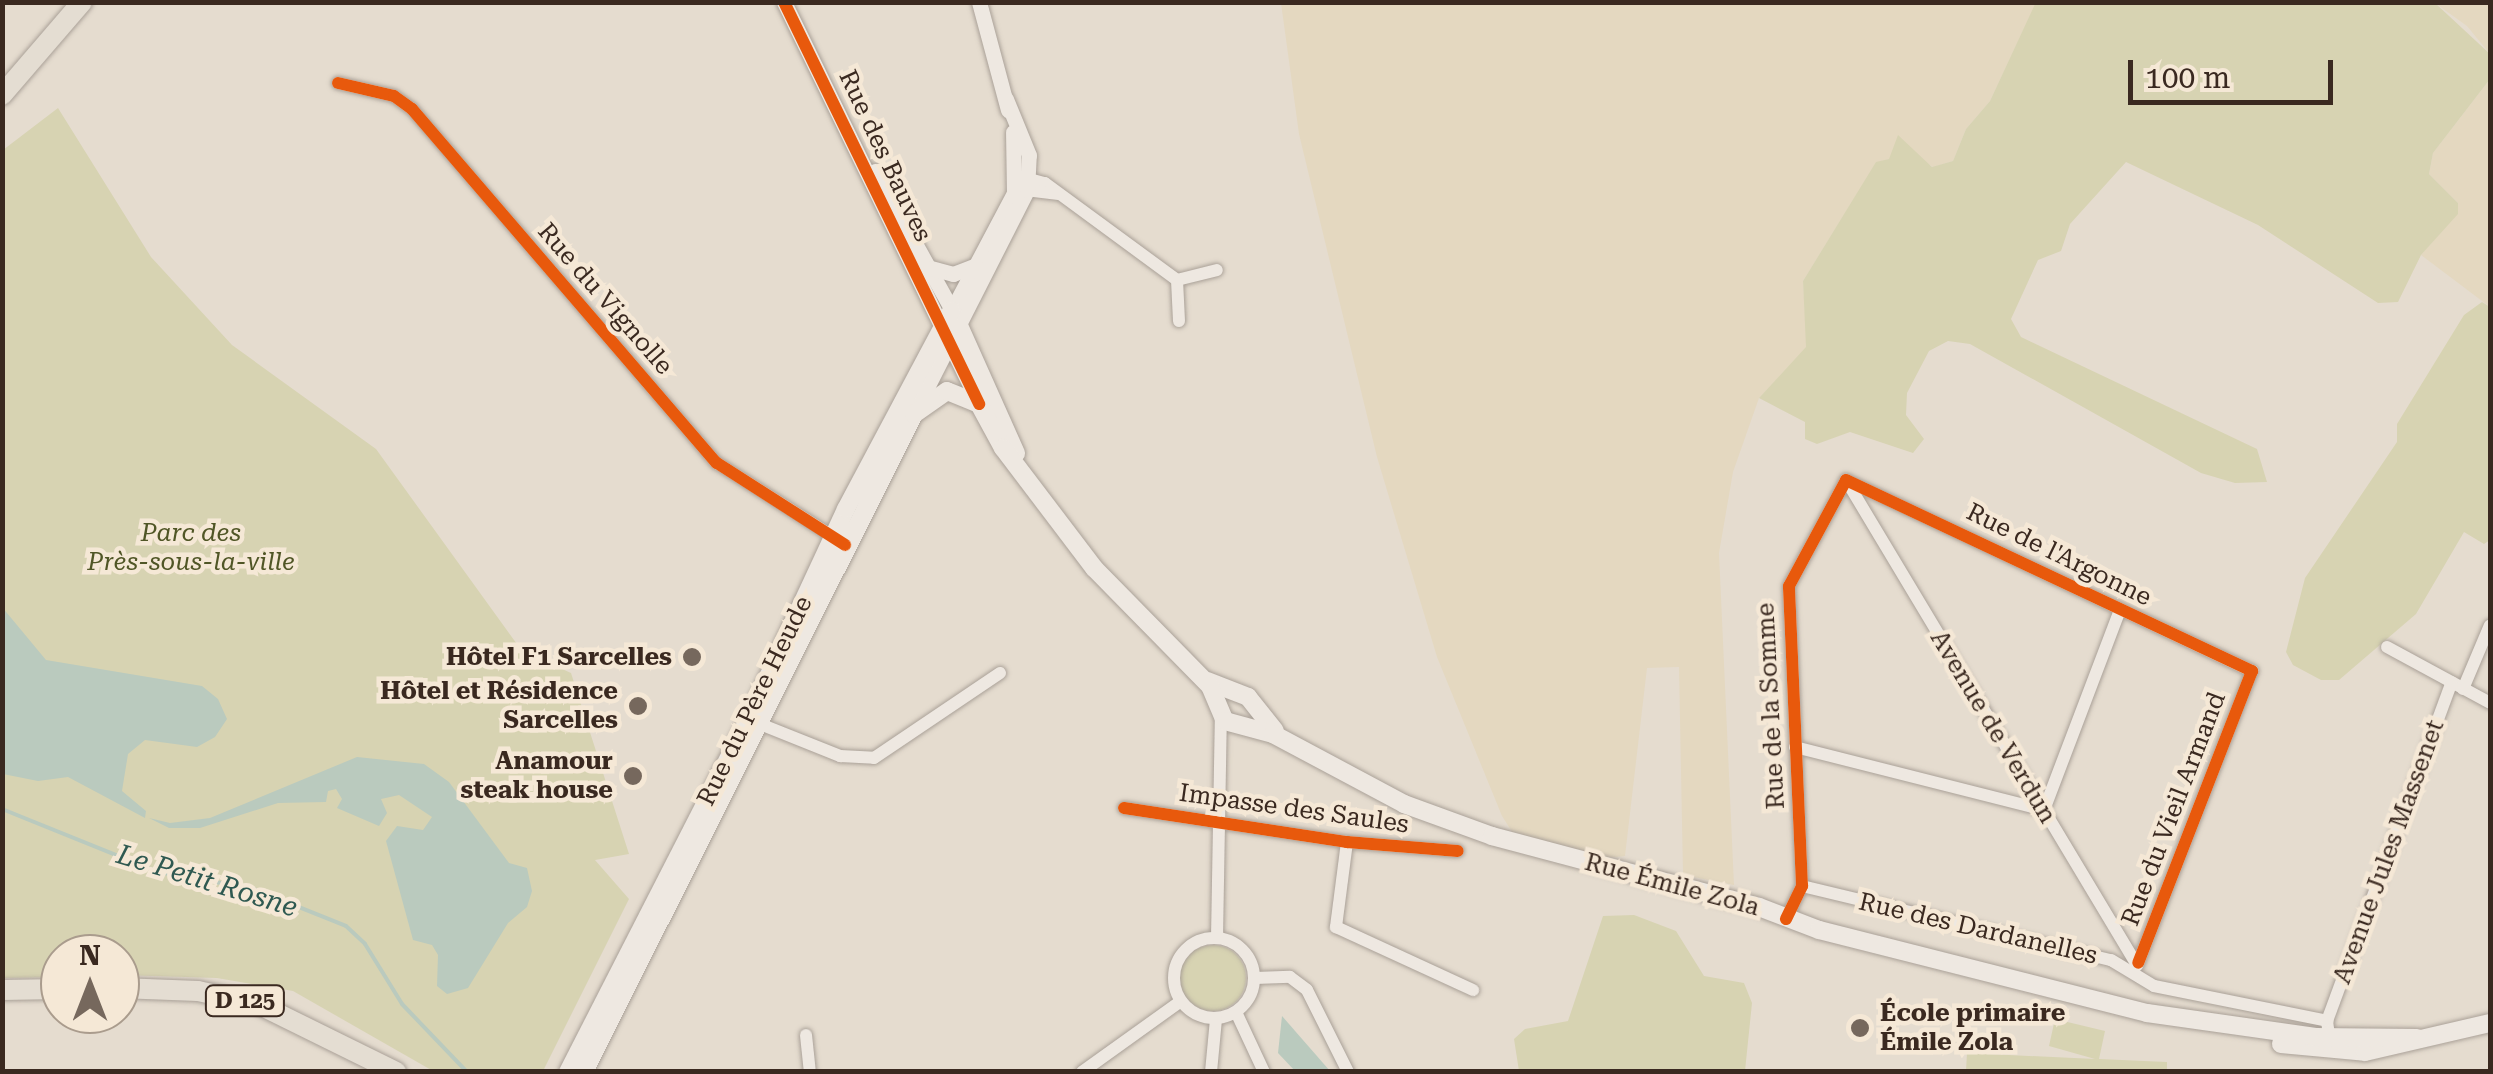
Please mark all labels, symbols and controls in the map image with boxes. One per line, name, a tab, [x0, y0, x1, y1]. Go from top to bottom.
scale bar	[2133, 40, 2338, 102]
text: 100 m	[2145, 60, 2230, 95]
street label: Rue des Bauves	[832, 66, 938, 246]
street label: Rue du Vignolle	[531, 217, 679, 381]
street label: Rue de l'Argonne	[1962, 497, 2156, 613]
park label: Parc des Près-sous-la-ville	[87, 519, 295, 578]
street label: Rue du Père Heude	[691, 591, 819, 811]
street label: Rue de la Somme	[1751, 602, 1791, 810]
street label: Avenue de Verdun	[1924, 625, 2062, 829]
place label: Hôtel F1 Sarcelles	[446, 642, 672, 672]
marker: Hôtel F1 Sarcelles	[681, 646, 703, 668]
place label: Hôtel et Résidence Sarcelles	[380, 677, 618, 736]
street label: Rue du Vieil Armand	[2116, 688, 2232, 930]
marker: Hôtel et Résidence Sarcelles	[627, 695, 649, 717]
street label: Avenue Jules Massenet	[2327, 716, 2451, 988]
place label: Anamour steak house	[461, 747, 613, 806]
marker: Anamour steak house	[622, 765, 644, 787]
street label: Impasse des Saules	[1177, 778, 1411, 840]
water label: Le Petit Rosne	[113, 838, 301, 924]
street label: Rue Émile Zola	[1581, 847, 1763, 923]
street label: Rue des Dardanelles	[1856, 887, 2100, 971]
north arrow	[40, 934, 140, 1034]
text: N	[79, 939, 101, 972]
road number: D 125	[202, 984, 288, 1018]
place label: École primaire Émile Zola	[1880, 999, 2066, 1058]
marker: École primaire Émile Zola	[1849, 1017, 1871, 1039]

